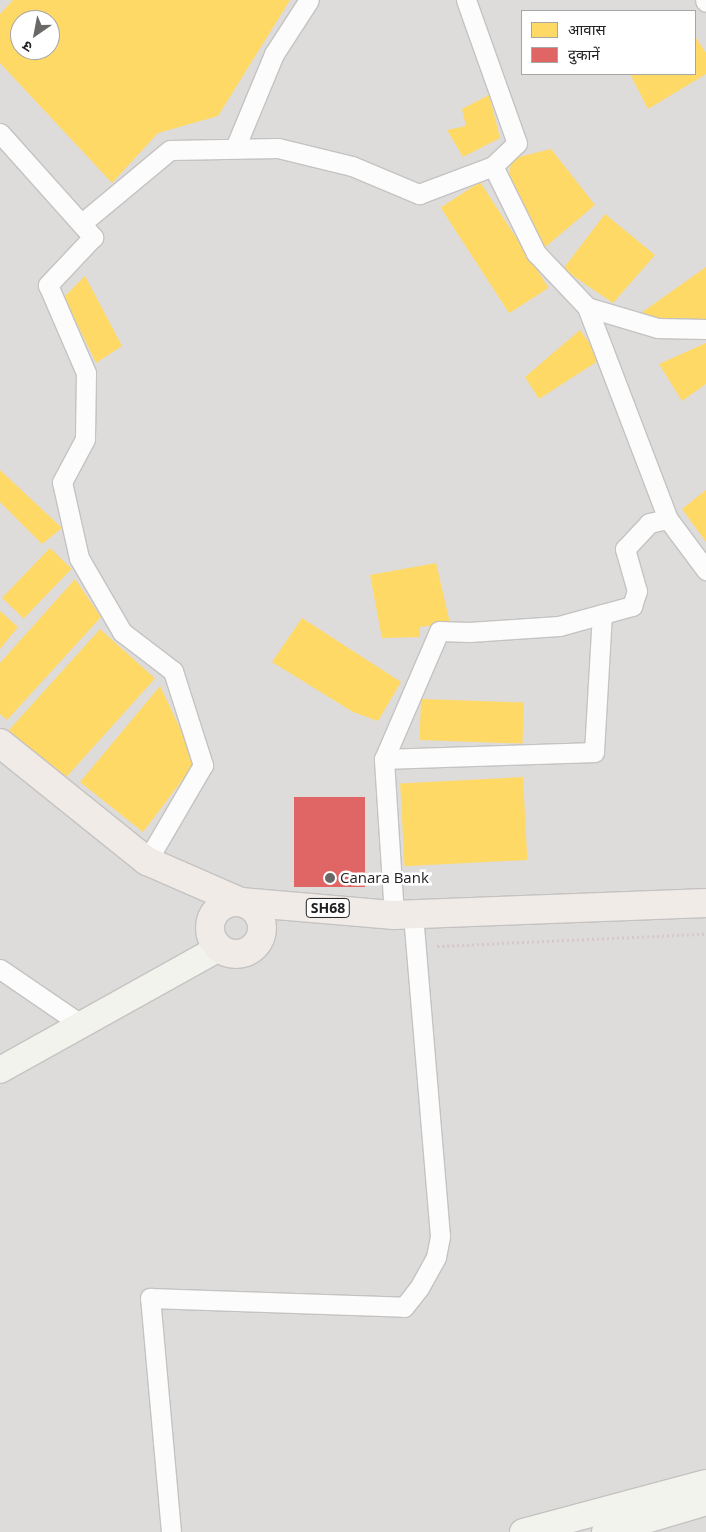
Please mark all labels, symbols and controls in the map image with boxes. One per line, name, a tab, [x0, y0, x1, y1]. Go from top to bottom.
north arrow	[10, 10, 60, 60]
legend	[521, 10, 696, 75]
text: आवास	[568, 19, 606, 39]
text: उ	[18, 37, 36, 57]
text: दुकानें	[568, 44, 600, 64]
place label: Canara Bank	[340, 869, 429, 887]
marker: Canara Bank	[324, 872, 336, 884]
road number: SH68	[306, 896, 350, 920]

